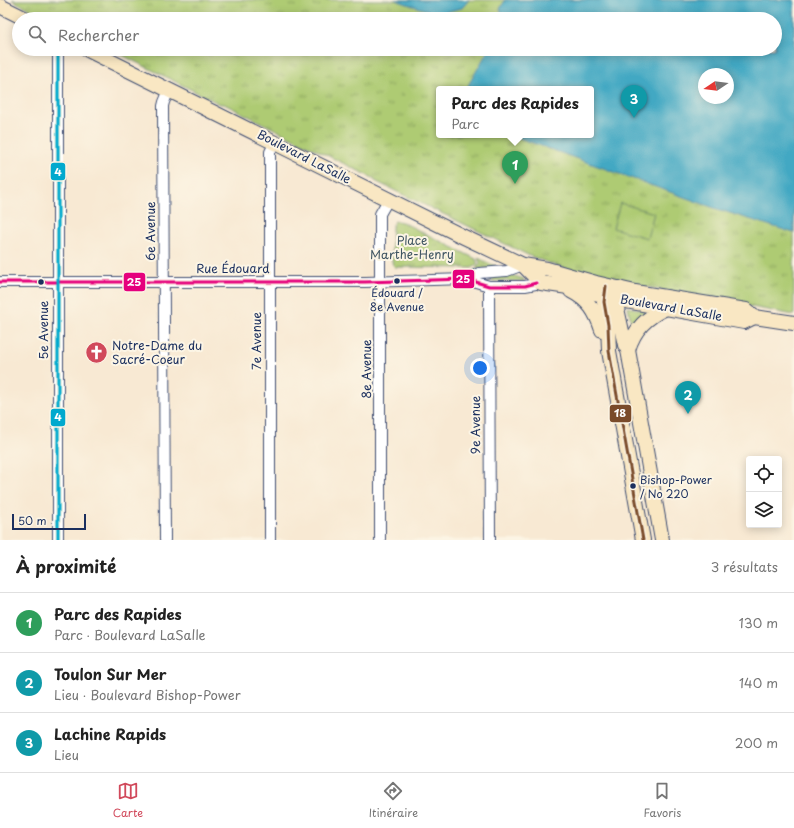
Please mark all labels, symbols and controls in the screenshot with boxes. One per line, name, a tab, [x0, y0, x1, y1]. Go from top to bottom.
search box	[12, 12, 782, 56]
icon: search	[26, 23, 48, 45]
text: Rechercher	[58, 23, 139, 46]
north arrow	[698, 68, 734, 104]
pin: 3	[621, 85, 647, 118]
popup	[436, 86, 594, 138]
text: Parc des Rapides	[451, 91, 579, 114]
text: Parc	[451, 114, 479, 133]
street label: Boulevard LaSalle	[254, 125, 355, 188]
pin: 1	[502, 151, 528, 184]
line badge: 4	[50, 162, 66, 181]
text: 4	[54, 163, 62, 180]
street label: 6e Avenue	[141, 201, 159, 261]
park label: Place Marthe-Henry	[370, 231, 454, 263]
street label: Rue Édouard	[196, 259, 270, 277]
line badge: 25	[452, 269, 475, 289]
text: 25	[456, 270, 470, 287]
line badge: 25	[123, 272, 146, 292]
text: 25	[127, 273, 141, 290]
marker: Édouard / 8e Avenue	[392, 276, 402, 286]
unlabelled marker	[36, 277, 46, 287]
place label: Édouard / 8e Avenue	[370, 284, 424, 315]
street label: Boulevard LaSalle	[619, 289, 724, 325]
street label: 5e Avenue	[34, 300, 52, 359]
street label: 7e Avenue	[247, 311, 265, 370]
place label: Notre-Dame du Sacré-Coeur	[112, 336, 202, 368]
street label: 8e Avenue	[357, 339, 375, 399]
church icon: Notre-Dame du Sacré-Coeur	[84, 340, 110, 366]
your location	[470, 358, 490, 378]
pin: 2	[675, 381, 701, 414]
street label: 9e Avenue	[466, 395, 484, 454]
line badge: 18	[609, 404, 632, 423]
text: 18	[614, 404, 626, 421]
line badge: 4	[50, 408, 66, 427]
text: 4	[54, 408, 62, 425]
map controls	[746, 456, 782, 528]
button: locate	[746, 456, 782, 492]
place label: Bishop-Power / No 220	[640, 471, 713, 502]
marker: Bishop-Power / No 220	[628, 481, 638, 491]
button: layers	[746, 492, 782, 528]
scale bar	[12, 512, 86, 531]
text: 50 m	[18, 512, 47, 529]
text: À proximité	[16, 553, 116, 579]
text: 3 résultats	[711, 557, 778, 576]
text: Parc des Rapides	[54, 602, 182, 625]
text: 1	[26, 613, 32, 632]
text: 130 m	[739, 613, 778, 632]
text: Parc · Boulevard LaSalle	[54, 625, 206, 644]
text: Toulon Sur Mer	[54, 662, 167, 685]
text: 2	[24, 673, 34, 692]
text: 140 m	[739, 673, 778, 692]
text: Lieu · Boulevard Bishop-Power	[54, 685, 241, 704]
text: Lachine Rapids	[54, 722, 166, 745]
text: 3	[25, 733, 33, 752]
text: 200 m	[735, 733, 778, 752]
text: Lieu	[54, 745, 79, 764]
tab: Carte	[113, 780, 143, 821]
tab: Itinéraire	[369, 780, 418, 821]
tab: Favoris	[643, 780, 681, 821]

